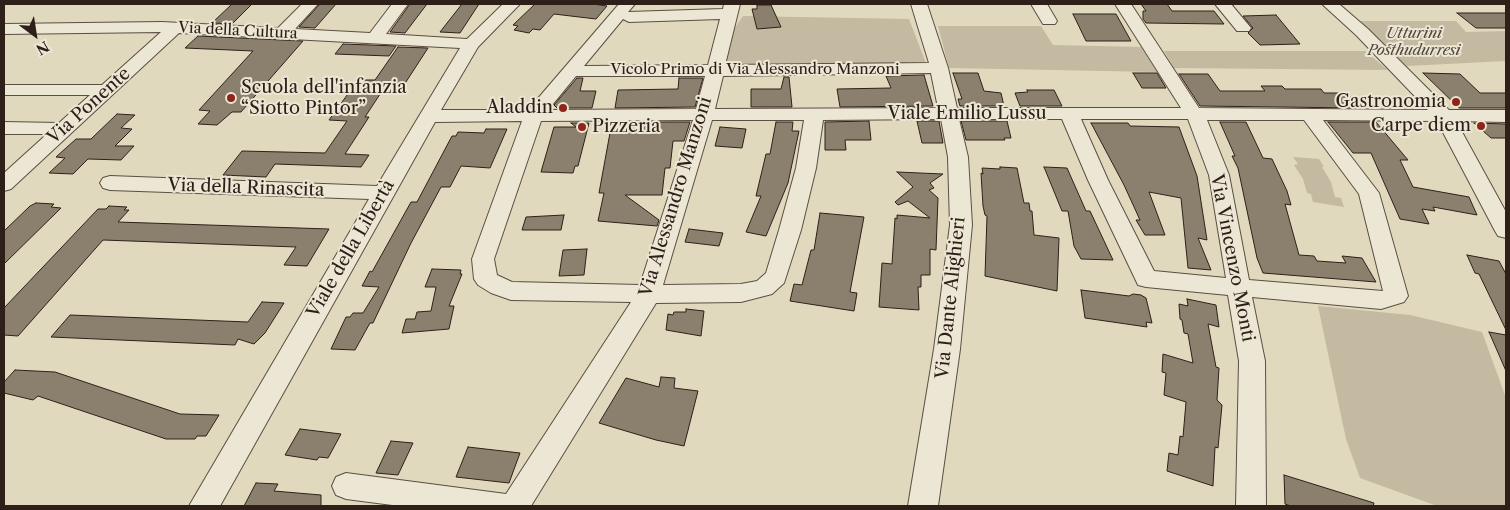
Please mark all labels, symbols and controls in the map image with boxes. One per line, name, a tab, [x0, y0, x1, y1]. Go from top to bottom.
north arrow	[10, 10, 60, 60]
street label: Via della Cultura	[178, 19, 298, 43]
park label: Utturini Posthudurresi	[1368, 25, 1460, 60]
text: N	[33, 37, 53, 59]
street label: Vicolo Primo di Via Alessandro Manzoni	[610, 61, 900, 79]
street label: Via Ponente	[43, 63, 135, 149]
place label: Scuola dell'infanzia “Siotto Pintor”	[241, 77, 407, 120]
place label: Gastronomia	[1335, 91, 1446, 113]
marker: Scuola dell'infanzia “Siotto Pintor”	[225, 92, 237, 104]
street label: Via Alessandro Manzoni	[635, 94, 717, 300]
marker: Gastronomia	[1450, 96, 1462, 108]
place label: Aladdin	[486, 97, 553, 119]
marker: Aladdin	[557, 102, 569, 114]
street label: Viale Emilio Lussu	[887, 103, 1047, 125]
place label: Carpe diem	[1371, 115, 1471, 137]
place label: Pizzeria	[592, 116, 661, 138]
marker: Carpe diem	[1475, 120, 1487, 132]
marker: Pizzeria	[576, 121, 588, 133]
street label: Via Vincenzo Monti	[1205, 172, 1259, 344]
street label: Via della Rinascita	[167, 174, 325, 202]
street label: Viale della Libertà	[303, 176, 399, 322]
street label: Via Dante Alighieri	[932, 216, 970, 380]

